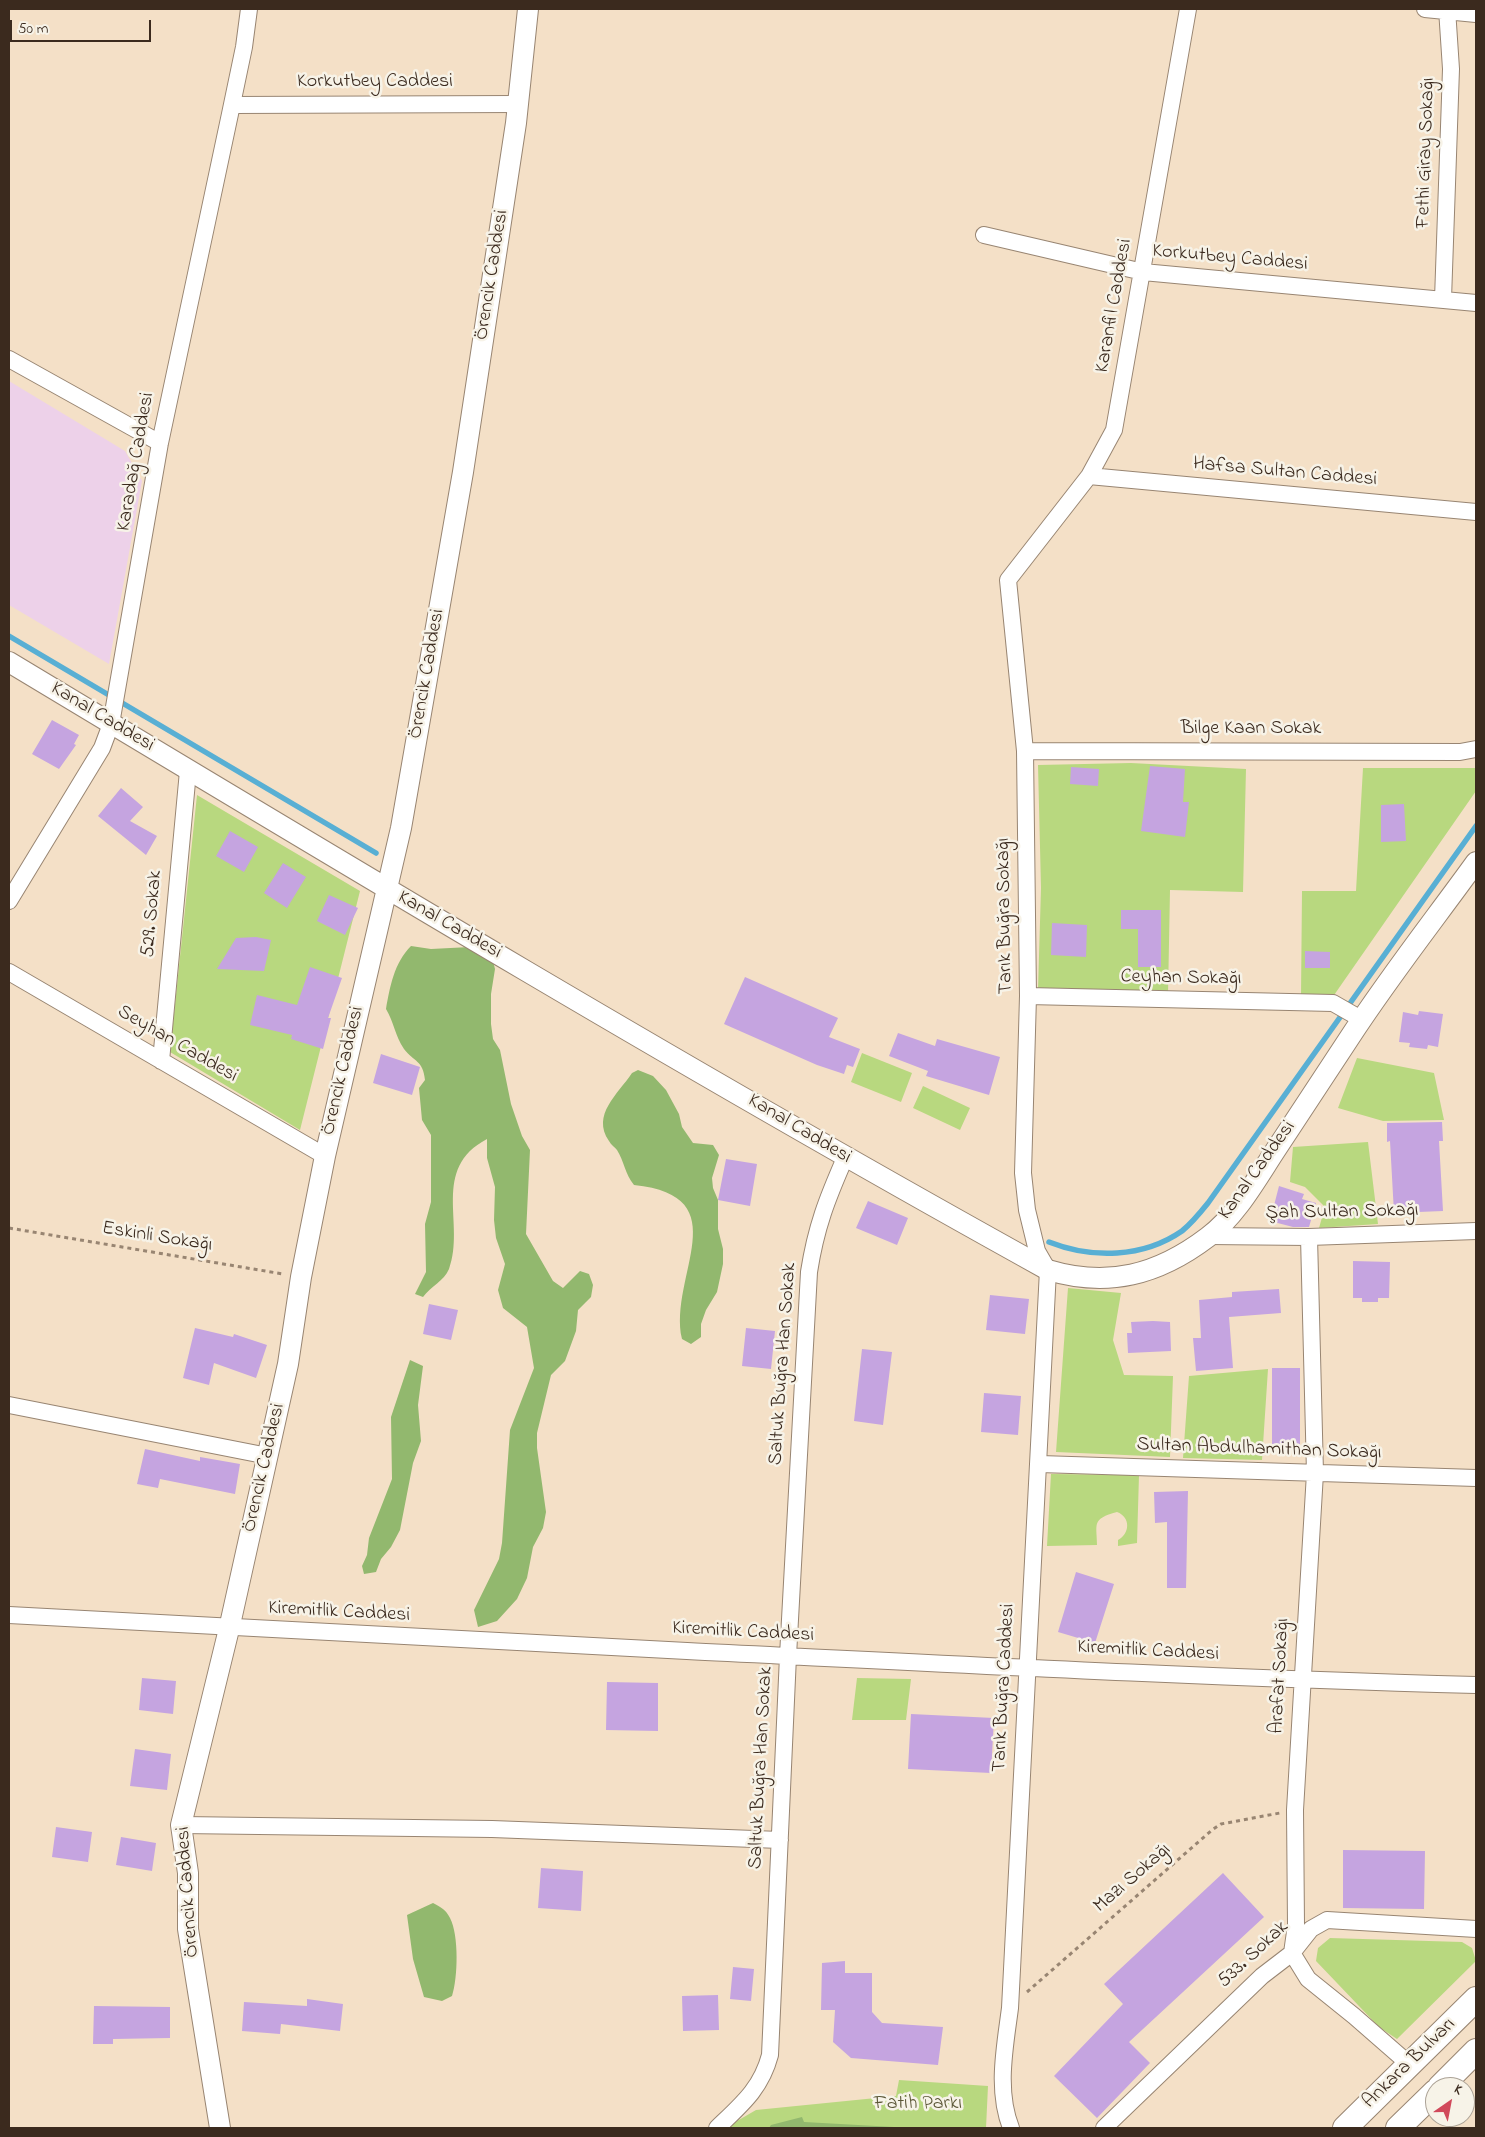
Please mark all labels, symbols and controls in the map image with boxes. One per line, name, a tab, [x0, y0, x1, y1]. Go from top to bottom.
scale bar	[12, 10, 154, 42]
text: 50 m	[18, 18, 48, 40]
street label: Korkutbey Caddesi	[297, 71, 453, 95]
street label: Fethi Giray Sokağı	[1412, 77, 1442, 229]
street label: Örencik Caddesi	[471, 208, 515, 342]
street label: Karanfil Caddesi	[1091, 237, 1139, 375]
street label: Korkutbey Caddesi	[1151, 240, 1309, 278]
street label: Karadağ Caddesi	[113, 391, 161, 533]
street label: Hafsa Sultan Caddesi	[1192, 453, 1378, 493]
street label: Örencik Caddesi	[405, 607, 451, 741]
street label: Kanal Caddesi	[46, 678, 158, 758]
street label: Bilge Kaan Sokak	[1181, 718, 1321, 742]
street label: Tarık Buğra Sokağı	[993, 838, 1019, 994]
street label: 529. Sokak	[137, 869, 169, 959]
street label: Kanal Caddesi	[393, 886, 505, 966]
street label: Ceyhan Sokağı	[1120, 966, 1242, 992]
street label: Seyhan Caddesi	[113, 1001, 241, 1089]
street label: Örencik Caddesi	[318, 1004, 370, 1138]
street label: Kanal Caddesi	[743, 1090, 855, 1170]
street label: Kanal Caddesi	[1214, 1117, 1302, 1225]
street label: Şah Sultan Sokağı	[1265, 1200, 1419, 1226]
street label: Eskinli Sokağı	[100, 1217, 214, 1259]
street label: Saltuk Buğra Han Sokak	[765, 1262, 803, 1466]
street label: Örencik Caddesi	[239, 1401, 291, 1535]
street label: Sultan Abdulhamithan Sokağı	[1136, 1434, 1382, 1466]
street label: Kiremitlik Caddesi	[267, 1597, 411, 1629]
street label: Tarık Buğra Caddesi	[989, 1603, 1021, 1773]
street label: Kiremitlik Caddesi	[671, 1617, 815, 1649]
street label: Arafat Sokağı	[1266, 1617, 1296, 1735]
street label: Kiremitlik Caddesi	[1076, 1636, 1220, 1668]
street label: Saltuk Buğra Han Sokak	[745, 1666, 779, 1870]
street label: Örencik Caddesi	[172, 1826, 206, 1958]
street label: Mazı Sokağı	[1089, 1839, 1177, 1919]
street label: 533. Sokak	[1214, 1916, 1294, 1994]
street label: Ankara Bulvarı	[1358, 2014, 1462, 2114]
north arrow	[1425, 2077, 1475, 2127]
text: K	[1449, 2079, 1466, 2100]
park label: Fatih Parkı	[874, 2093, 962, 2117]

